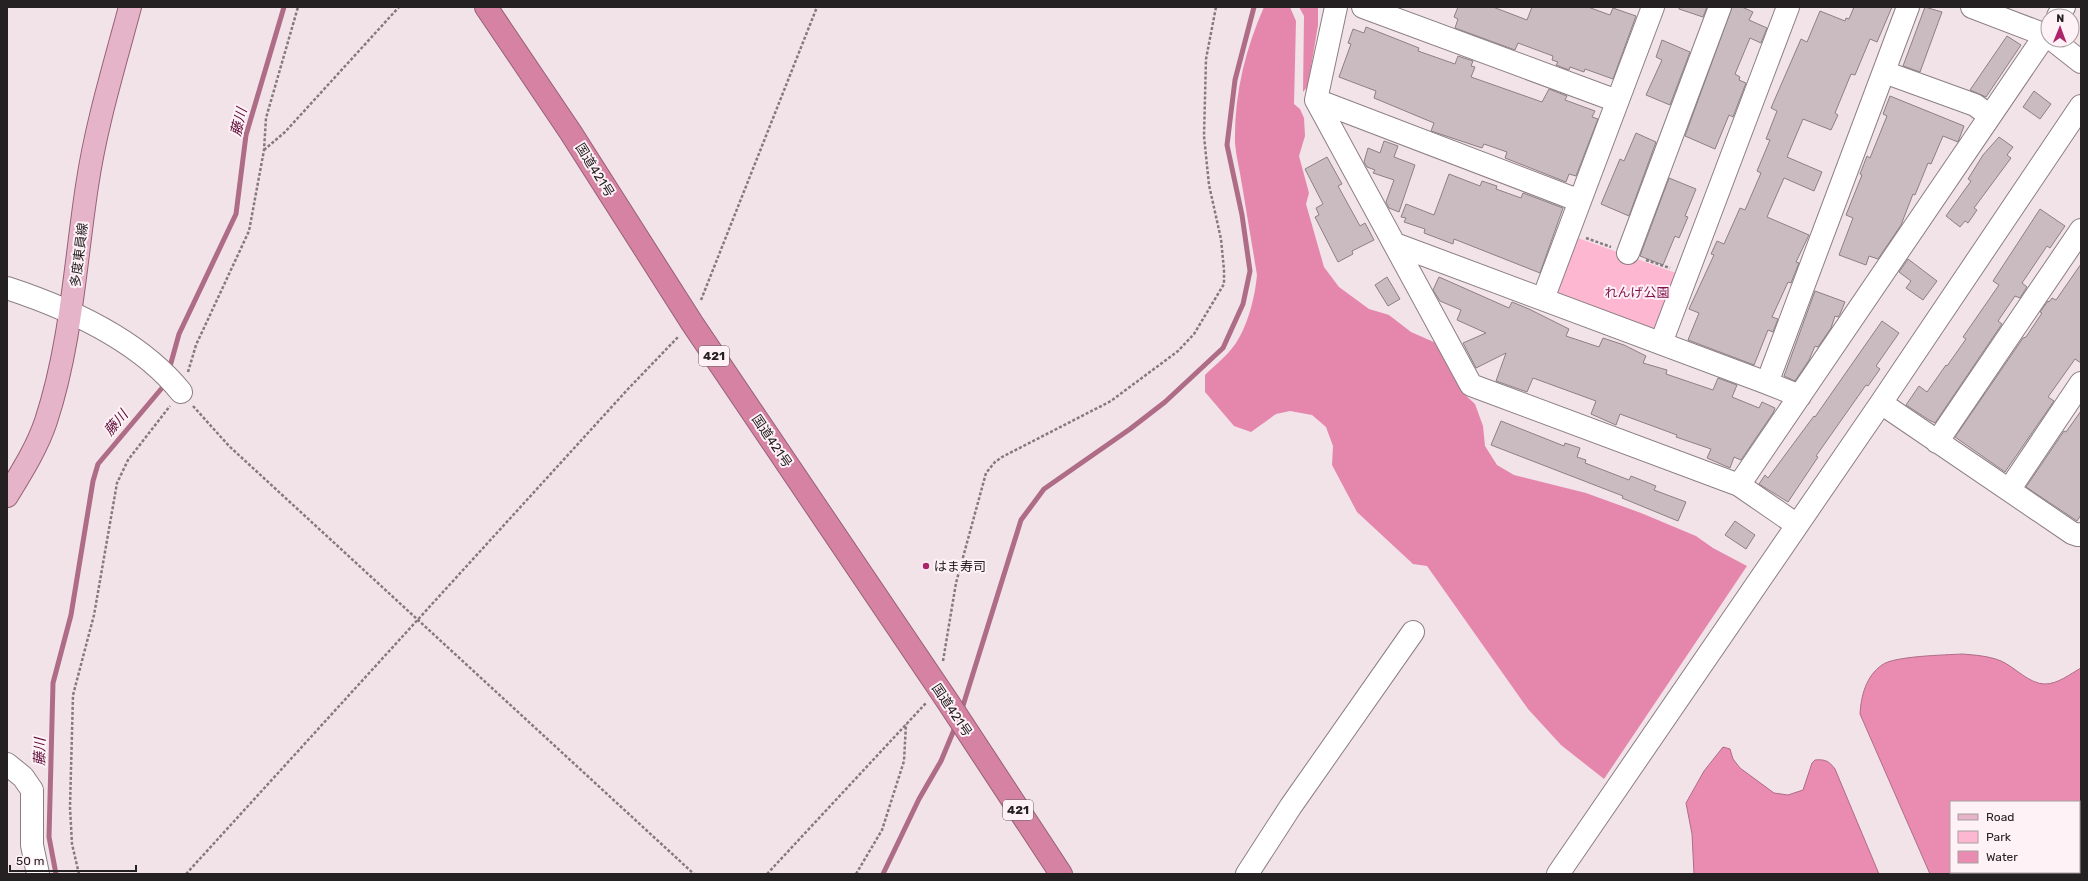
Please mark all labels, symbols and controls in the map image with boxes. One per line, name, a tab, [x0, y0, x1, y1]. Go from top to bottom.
north arrow	[2040, 8, 2080, 48]
text: N	[2056, 12, 2064, 25]
water label: 藤川	[227, 104, 251, 138]
street label: 国道421号	[573, 140, 617, 200]
street label: 多度東員線	[68, 222, 90, 288]
park label: れんげ公園	[1604, 285, 1670, 300]
road number: 421	[699, 346, 729, 366]
water label: 藤川	[100, 405, 133, 439]
street label: 国道421号	[749, 412, 795, 470]
place label: はま寿司	[934, 559, 986, 574]
marker: はま寿司	[921, 561, 931, 571]
street label: 国道421号	[929, 681, 975, 739]
water label: 藤川	[31, 736, 49, 766]
road number: 421	[1003, 800, 1033, 820]
legend	[1950, 801, 2080, 873]
text: Road	[1986, 810, 2014, 824]
text: Park	[1986, 830, 2012, 844]
scale bar	[10, 847, 136, 873]
text: Water	[1986, 850, 2018, 864]
text: 50 m	[16, 854, 44, 868]

